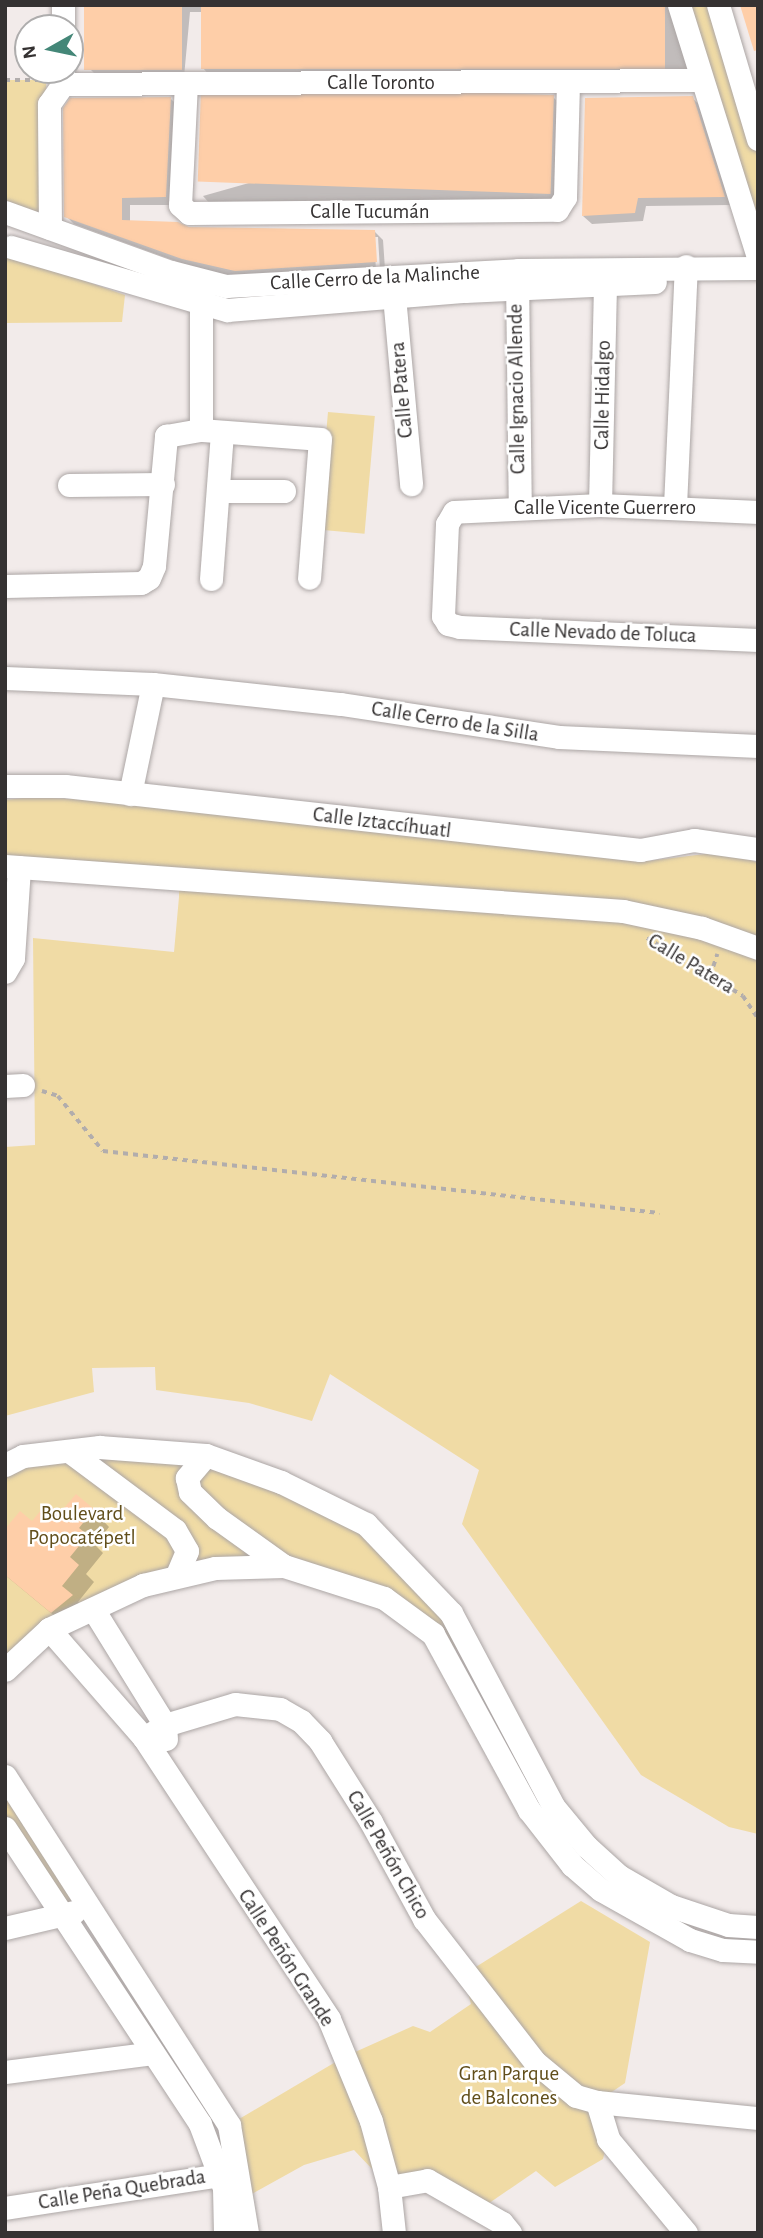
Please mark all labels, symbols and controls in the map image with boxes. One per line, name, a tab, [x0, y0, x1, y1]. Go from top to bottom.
north arrow	[14, 14, 84, 84]
text: N	[19, 44, 40, 60]
street label: Calle Toronto	[327, 70, 435, 96]
street label: Calle Tucumán	[310, 199, 430, 225]
street label: Calle Cerro de la Malinche	[270, 260, 480, 296]
street label: Calle Ignacio Allende	[503, 304, 531, 474]
street label: Calle Hidalgo	[589, 340, 617, 450]
street label: Calle Patera	[385, 341, 419, 439]
street label: Calle Vicente Guerrero	[514, 495, 696, 521]
street label: Calle Nevado de Toluca	[509, 617, 697, 649]
street label: Calle Cerro de la Silla	[370, 696, 540, 748]
street label: Calle Iztaccíhuatl	[311, 802, 453, 844]
street label: Calle Patera	[643, 928, 739, 1000]
park label: Boulevard Popocatépetl	[28, 1501, 136, 1551]
street label: Calle Peñón Chico	[341, 1786, 435, 1924]
street label: Calle Peñón Grande	[232, 1885, 340, 2031]
park label: Gran Parque de Balcones	[459, 2061, 559, 2111]
street label: Calle Peña Quebrada	[37, 2164, 207, 2216]

